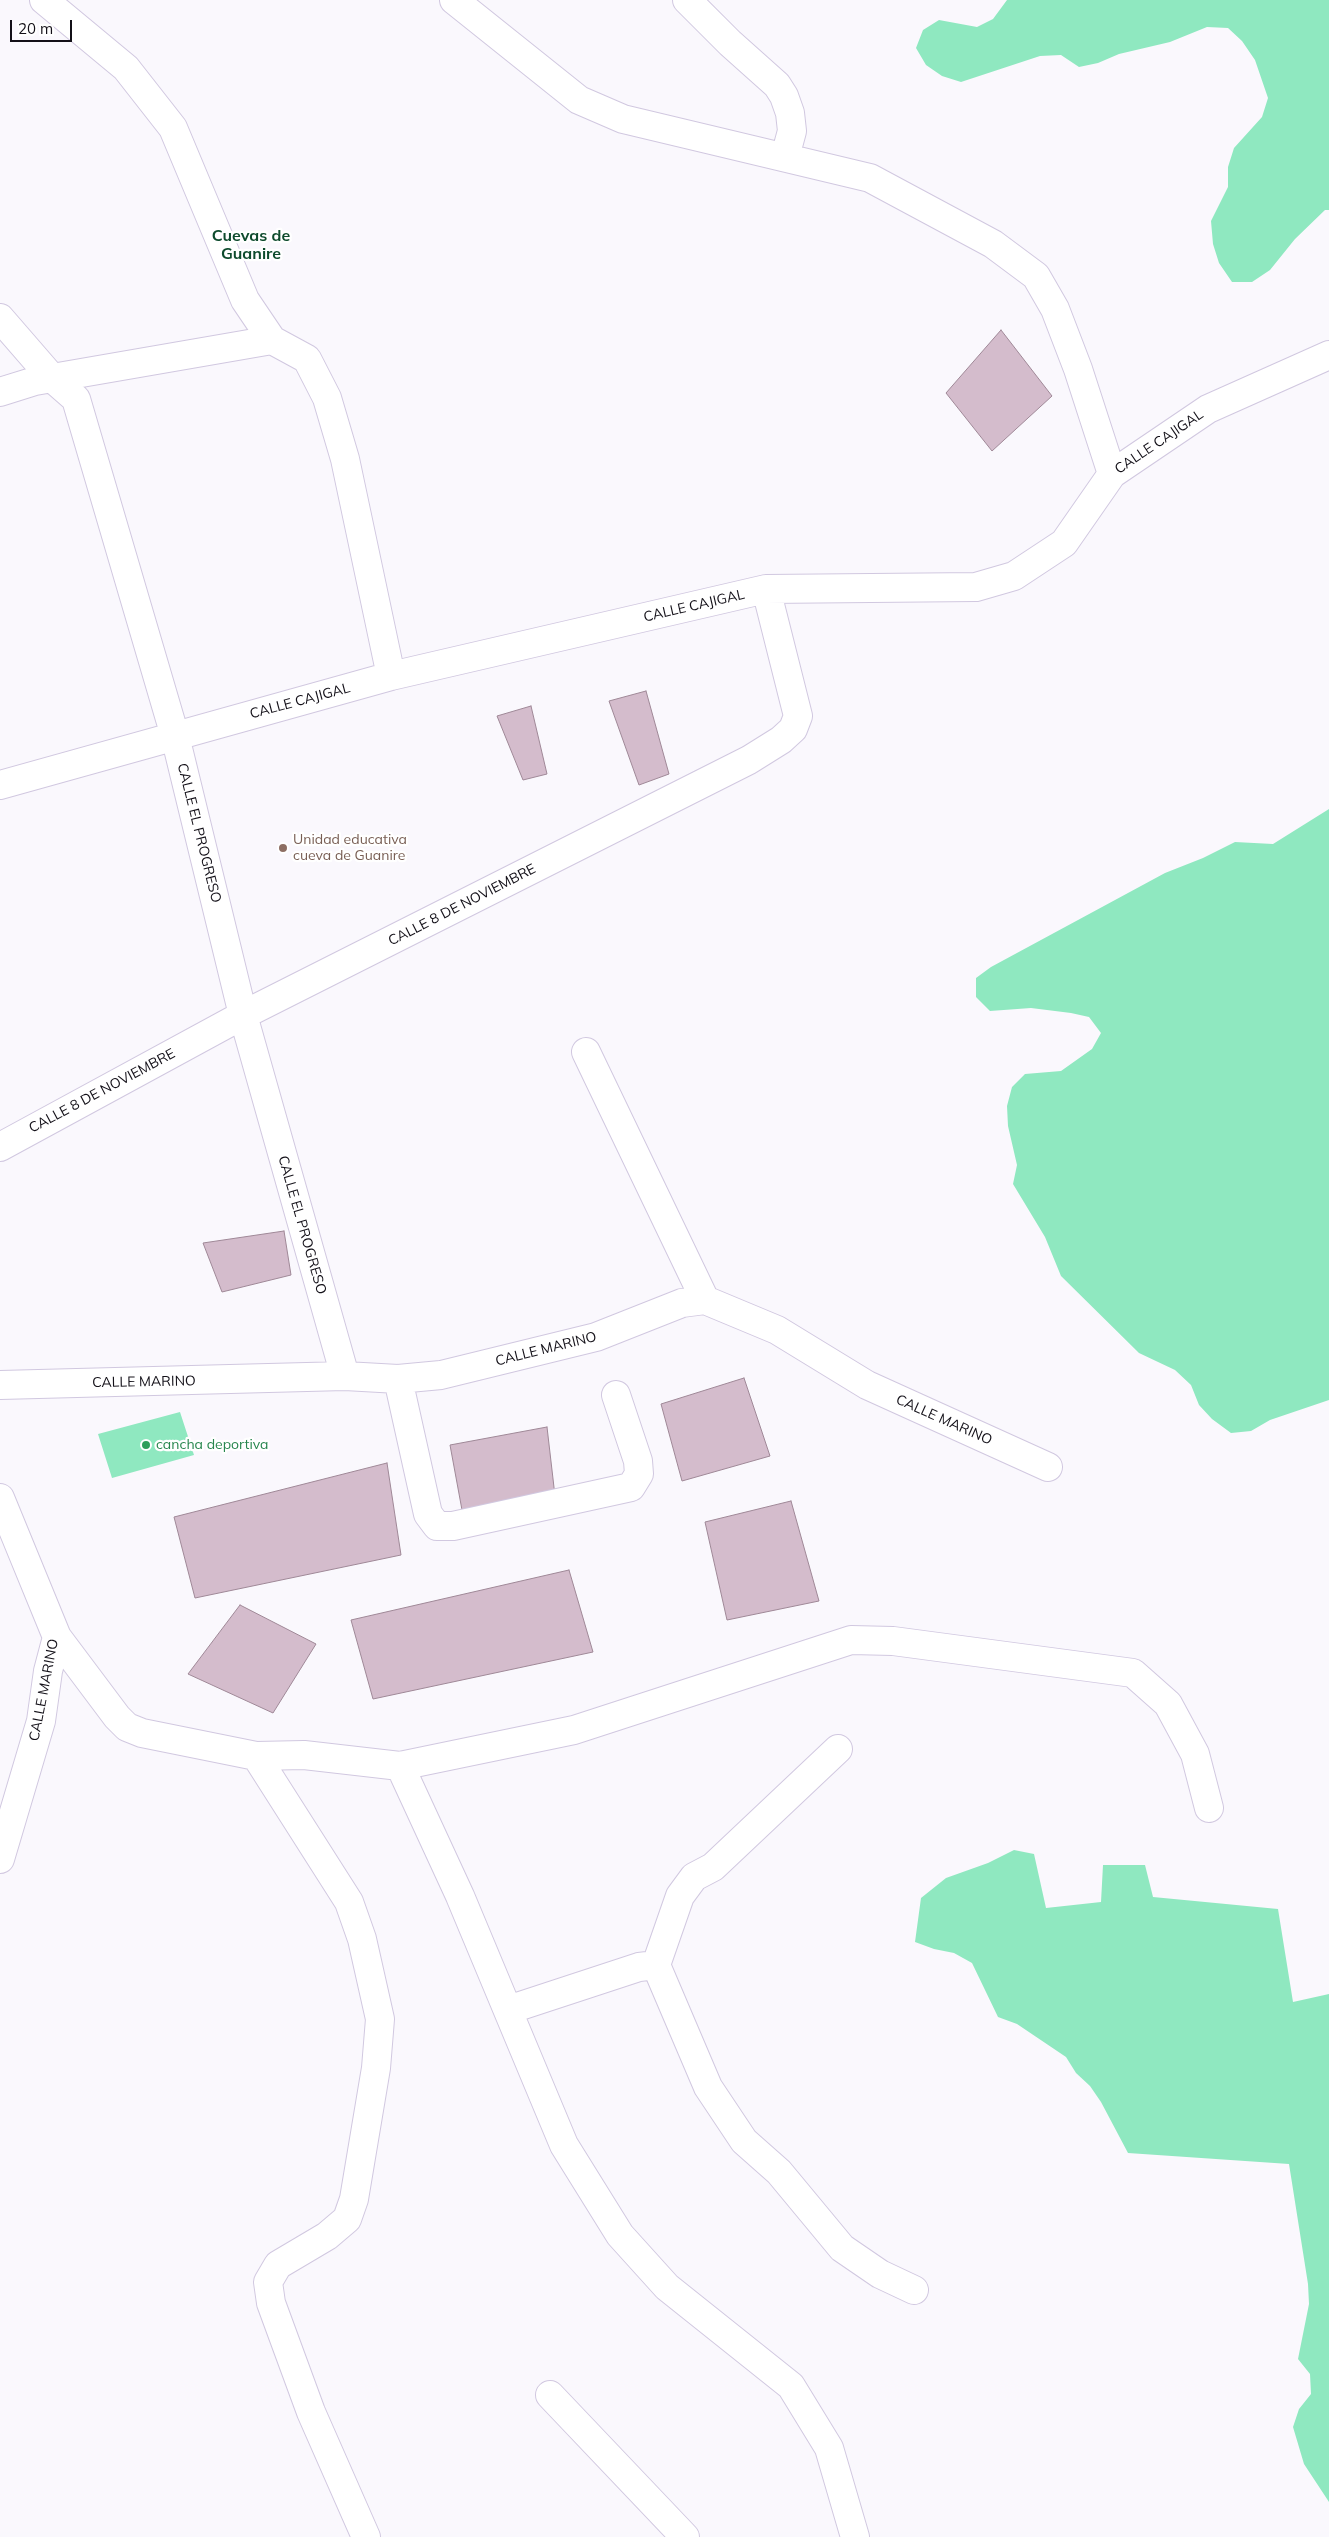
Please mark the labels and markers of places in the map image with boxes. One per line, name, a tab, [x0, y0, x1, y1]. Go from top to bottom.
place label: Unidad educativa cueva de Guanire	[293, 832, 407, 864]
marker: Unidad educativa cueva de Guanire	[277, 842, 289, 854]
place label: cancha deportiva	[156, 1437, 268, 1453]
marker: cancha deportiva	[140, 1439, 152, 1451]

